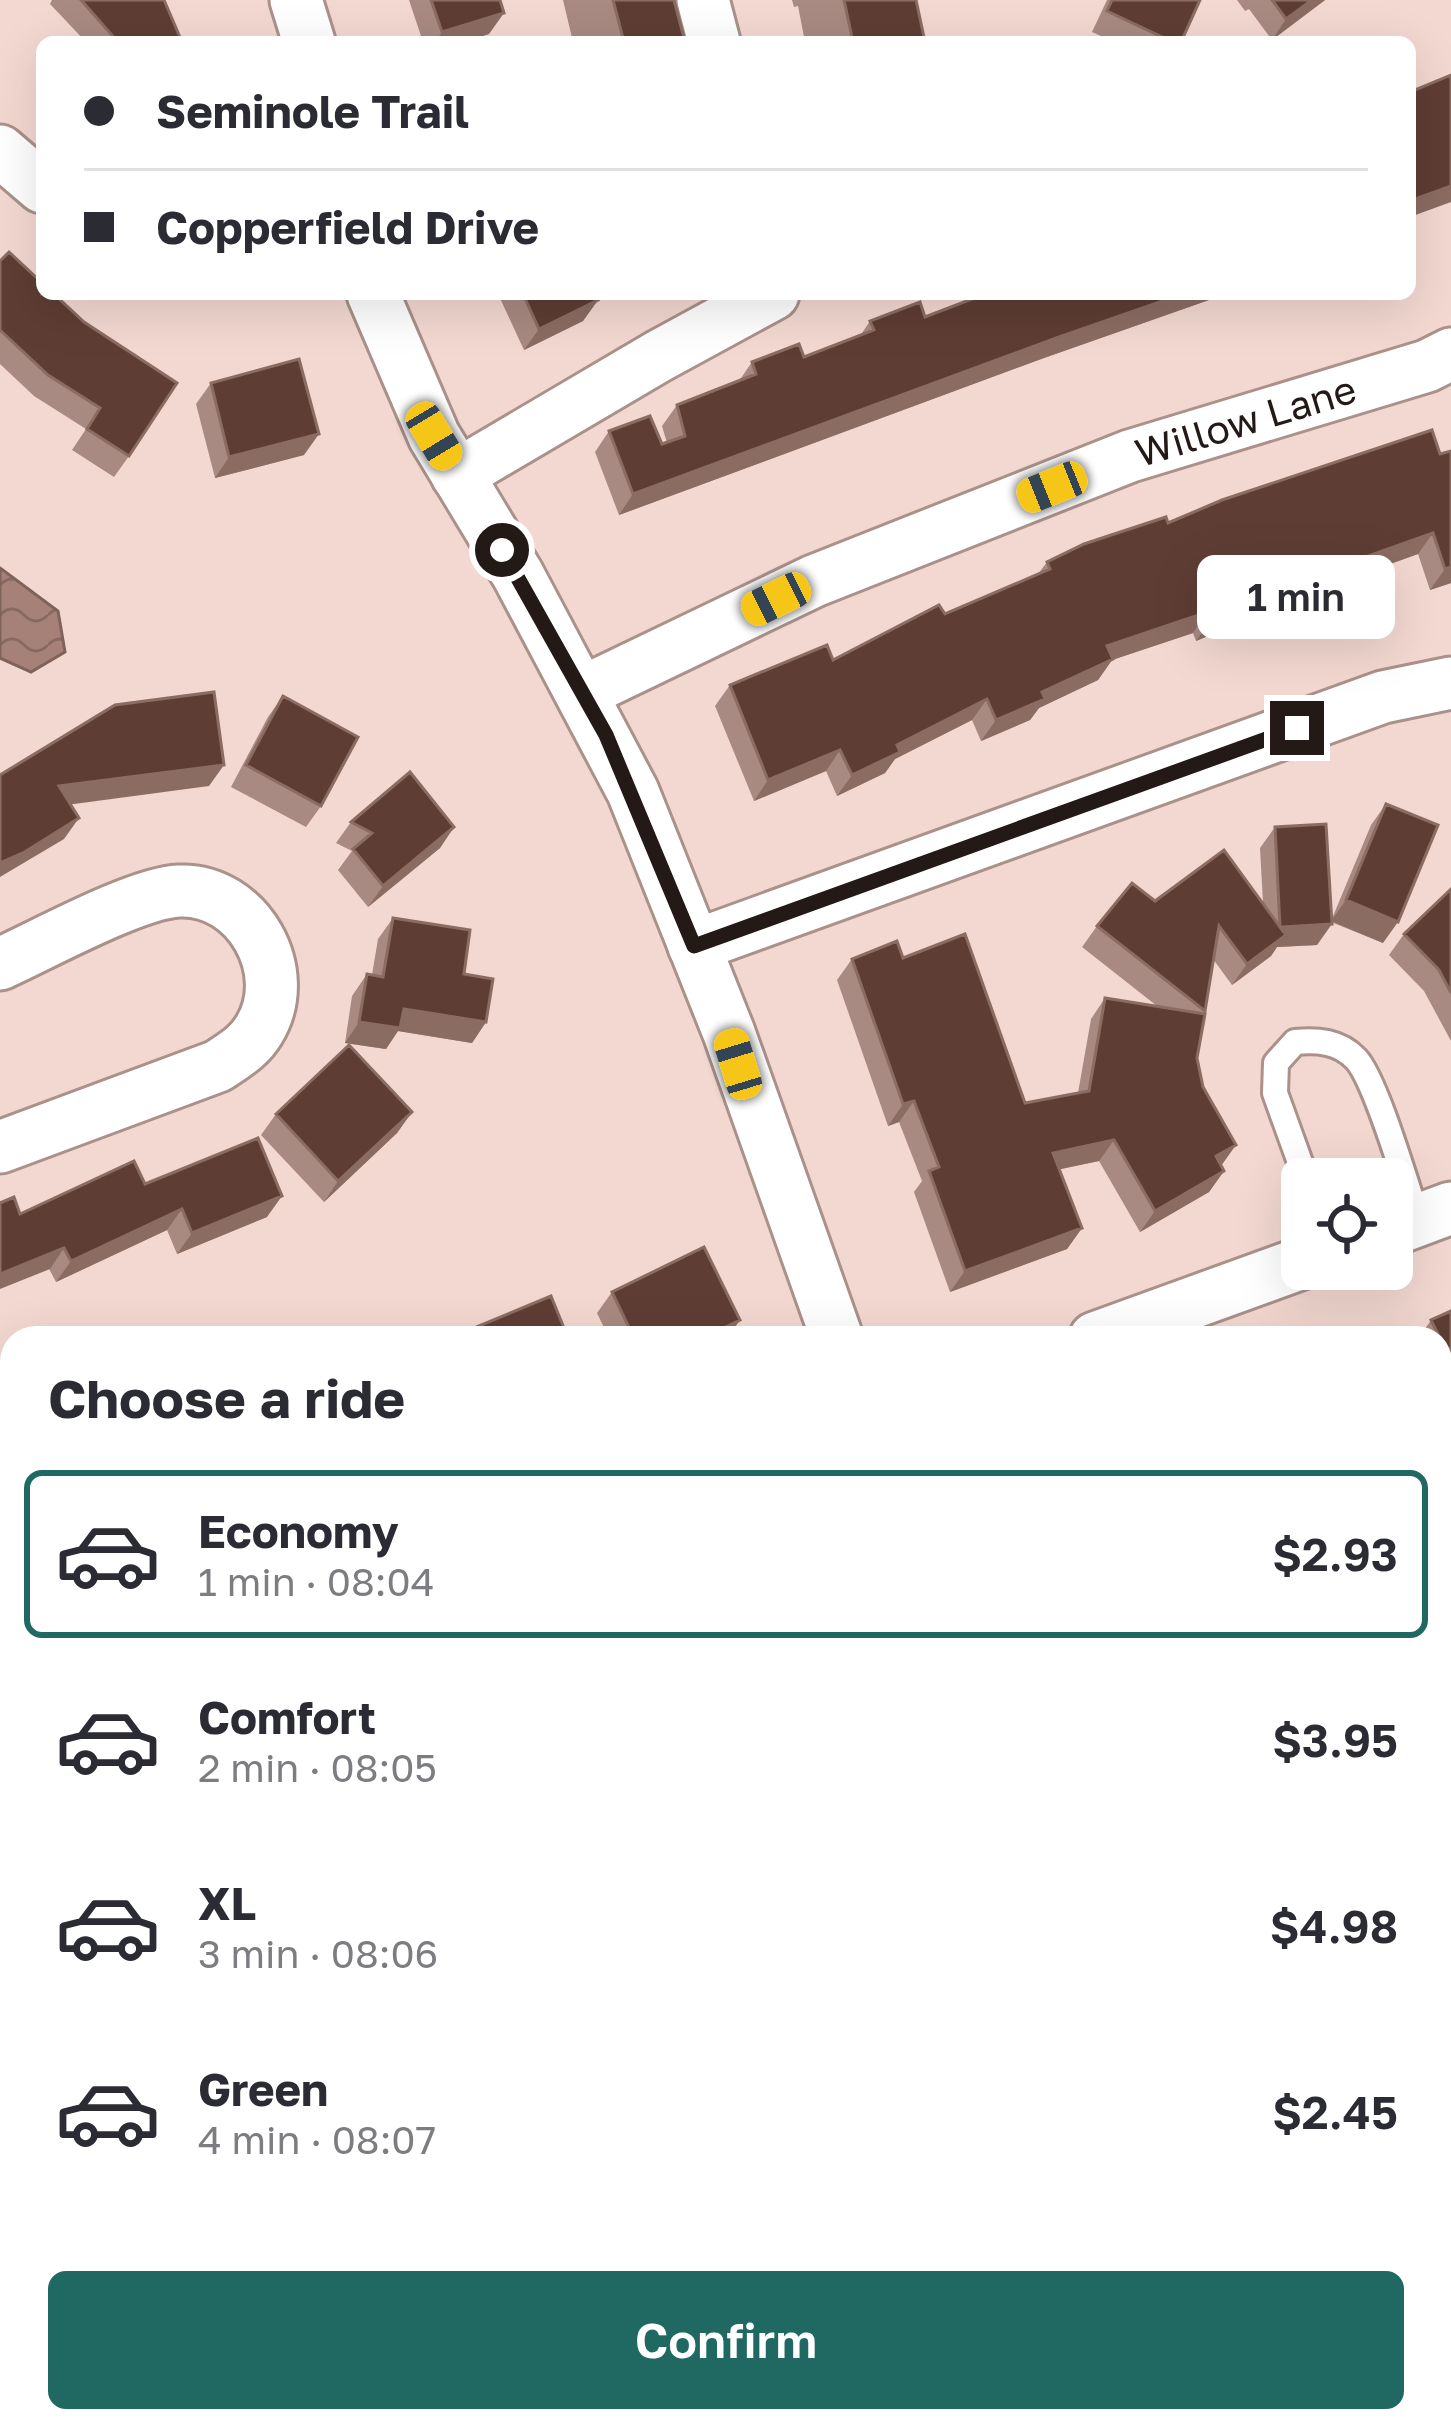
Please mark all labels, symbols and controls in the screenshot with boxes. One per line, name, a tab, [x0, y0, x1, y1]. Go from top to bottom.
text: Seminole Trail	[156, 84, 469, 138]
text: Copperfield Drive	[156, 200, 539, 254]
street label: Willow Lane	[1130, 365, 1362, 476]
car	[400, 396, 468, 476]
car	[1012, 457, 1092, 517]
route start	[475, 523, 529, 577]
callout: 1 min	[1198, 554, 1396, 638]
car	[736, 567, 816, 631]
text: 1 min	[1247, 573, 1345, 620]
route end	[1270, 701, 1324, 755]
car	[710, 1024, 766, 1104]
map controls	[1281, 1158, 1413, 1290]
button: locate	[1281, 1158, 1413, 1290]
text: Choose a ride	[48, 1365, 405, 1430]
icon: car	[54, 1500, 162, 1608]
text: Economy	[198, 1504, 399, 1558]
text: $2.93	[1272, 1527, 1398, 1581]
text: 1 min · 08:04	[198, 1558, 434, 1605]
icon: car	[54, 1686, 162, 1794]
text: Comfort	[198, 1690, 376, 1744]
text: $3.95	[1272, 1713, 1398, 1767]
text: 2 min · 08:05	[198, 1744, 437, 1791]
icon: car	[54, 1872, 162, 1980]
text: XL	[198, 1876, 256, 1930]
text: $4.98	[1270, 1899, 1398, 1953]
text: 3 min · 08:06	[198, 1930, 438, 1977]
icon: car	[54, 2058, 162, 2166]
text: Green	[198, 2062, 328, 2116]
text: $2.45	[1272, 2085, 1398, 2139]
text: 4 min · 08:07	[198, 2116, 436, 2163]
button: Confirm	[48, 2271, 1404, 2409]

